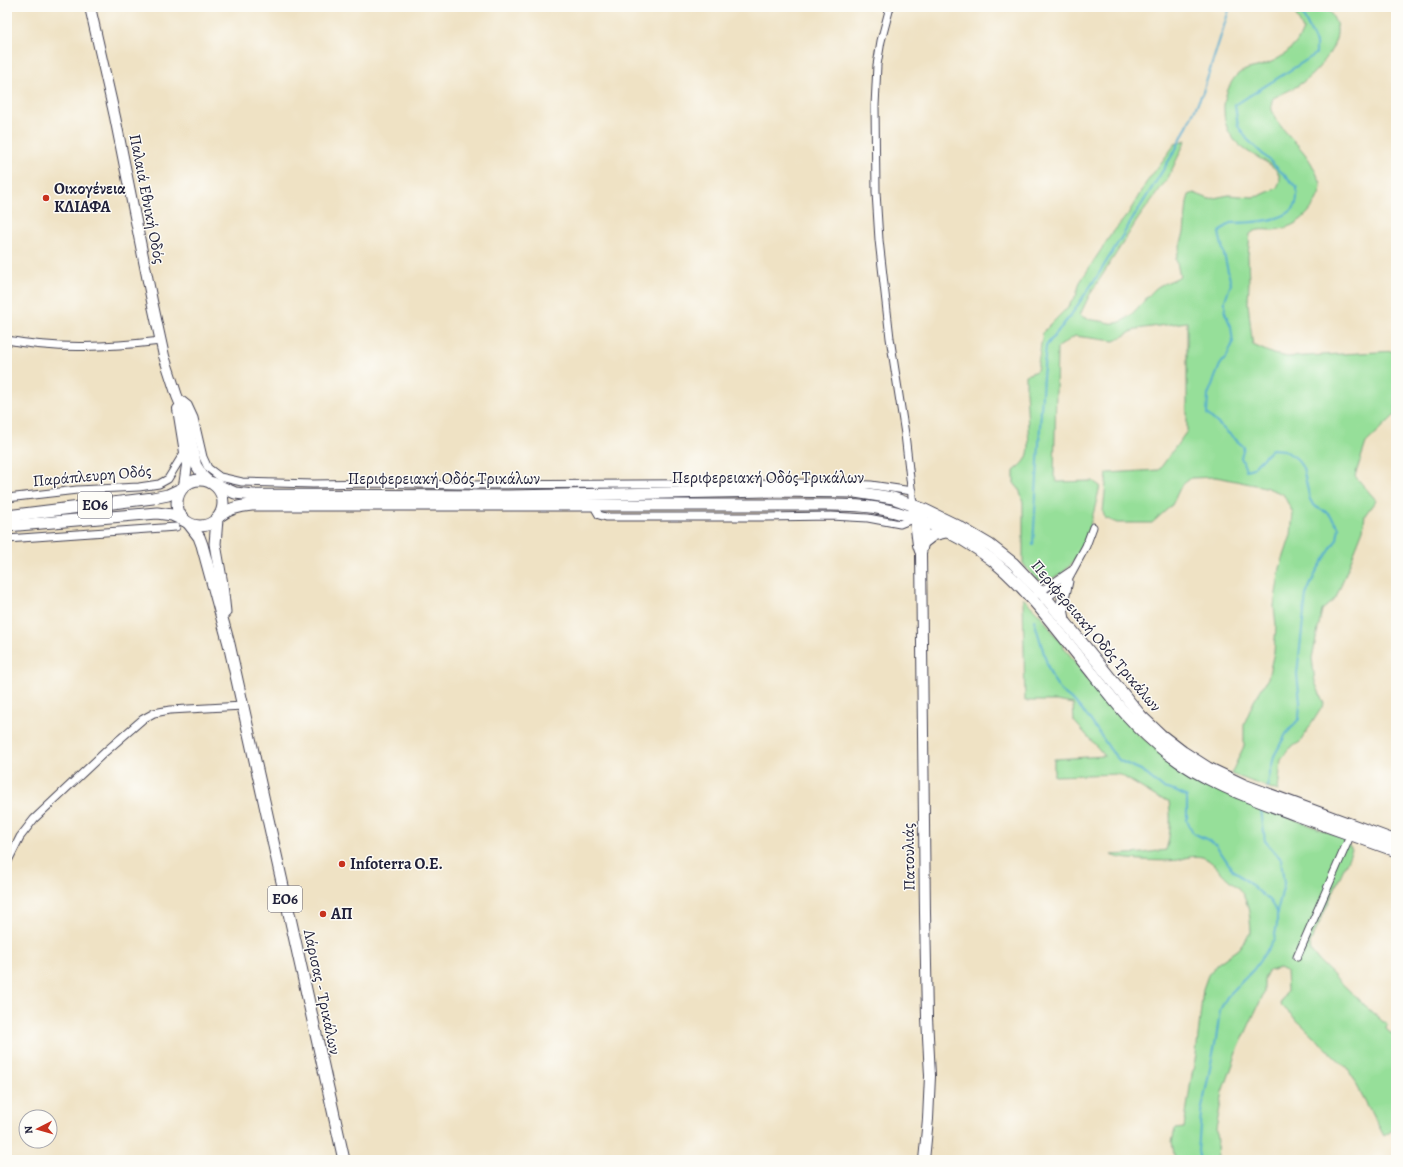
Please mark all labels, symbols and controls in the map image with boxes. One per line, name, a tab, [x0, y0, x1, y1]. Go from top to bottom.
street label: Παλαιά Εθνική Οδός	[124, 132, 170, 266]
place label: Οικογένεια ΚΛΙΑΦΑ	[54, 178, 126, 218]
marker: Οικογένεια ΚΛΙΑΦΑ	[41, 193, 51, 203]
street label: Παράπλευρη Οδός	[32, 460, 152, 492]
street label: Περιφερειακή Οδός Τρικάλων	[672, 467, 865, 489]
street label: Περιφερειακή Οδός Τρικάλων	[348, 468, 541, 490]
road number: ΕΟ6	[78, 492, 112, 518]
street label: Περιφερειακή Οδός Τρικάλων	[1026, 555, 1167, 717]
street label: Πατουλιάς	[897, 823, 921, 891]
place label: Infoterra Ο.Ε.	[350, 853, 443, 875]
marker: Infoterra Ο.Ε.	[337, 859, 347, 869]
road number: ΕΟ6	[268, 886, 302, 912]
place label: ΑΠ	[330, 903, 353, 925]
marker: ΑΠ	[318, 909, 328, 919]
street label: Λάρισας - Τρικάλων	[298, 926, 346, 1057]
north arrow	[18, 1109, 58, 1149]
text: N	[21, 1125, 36, 1135]

